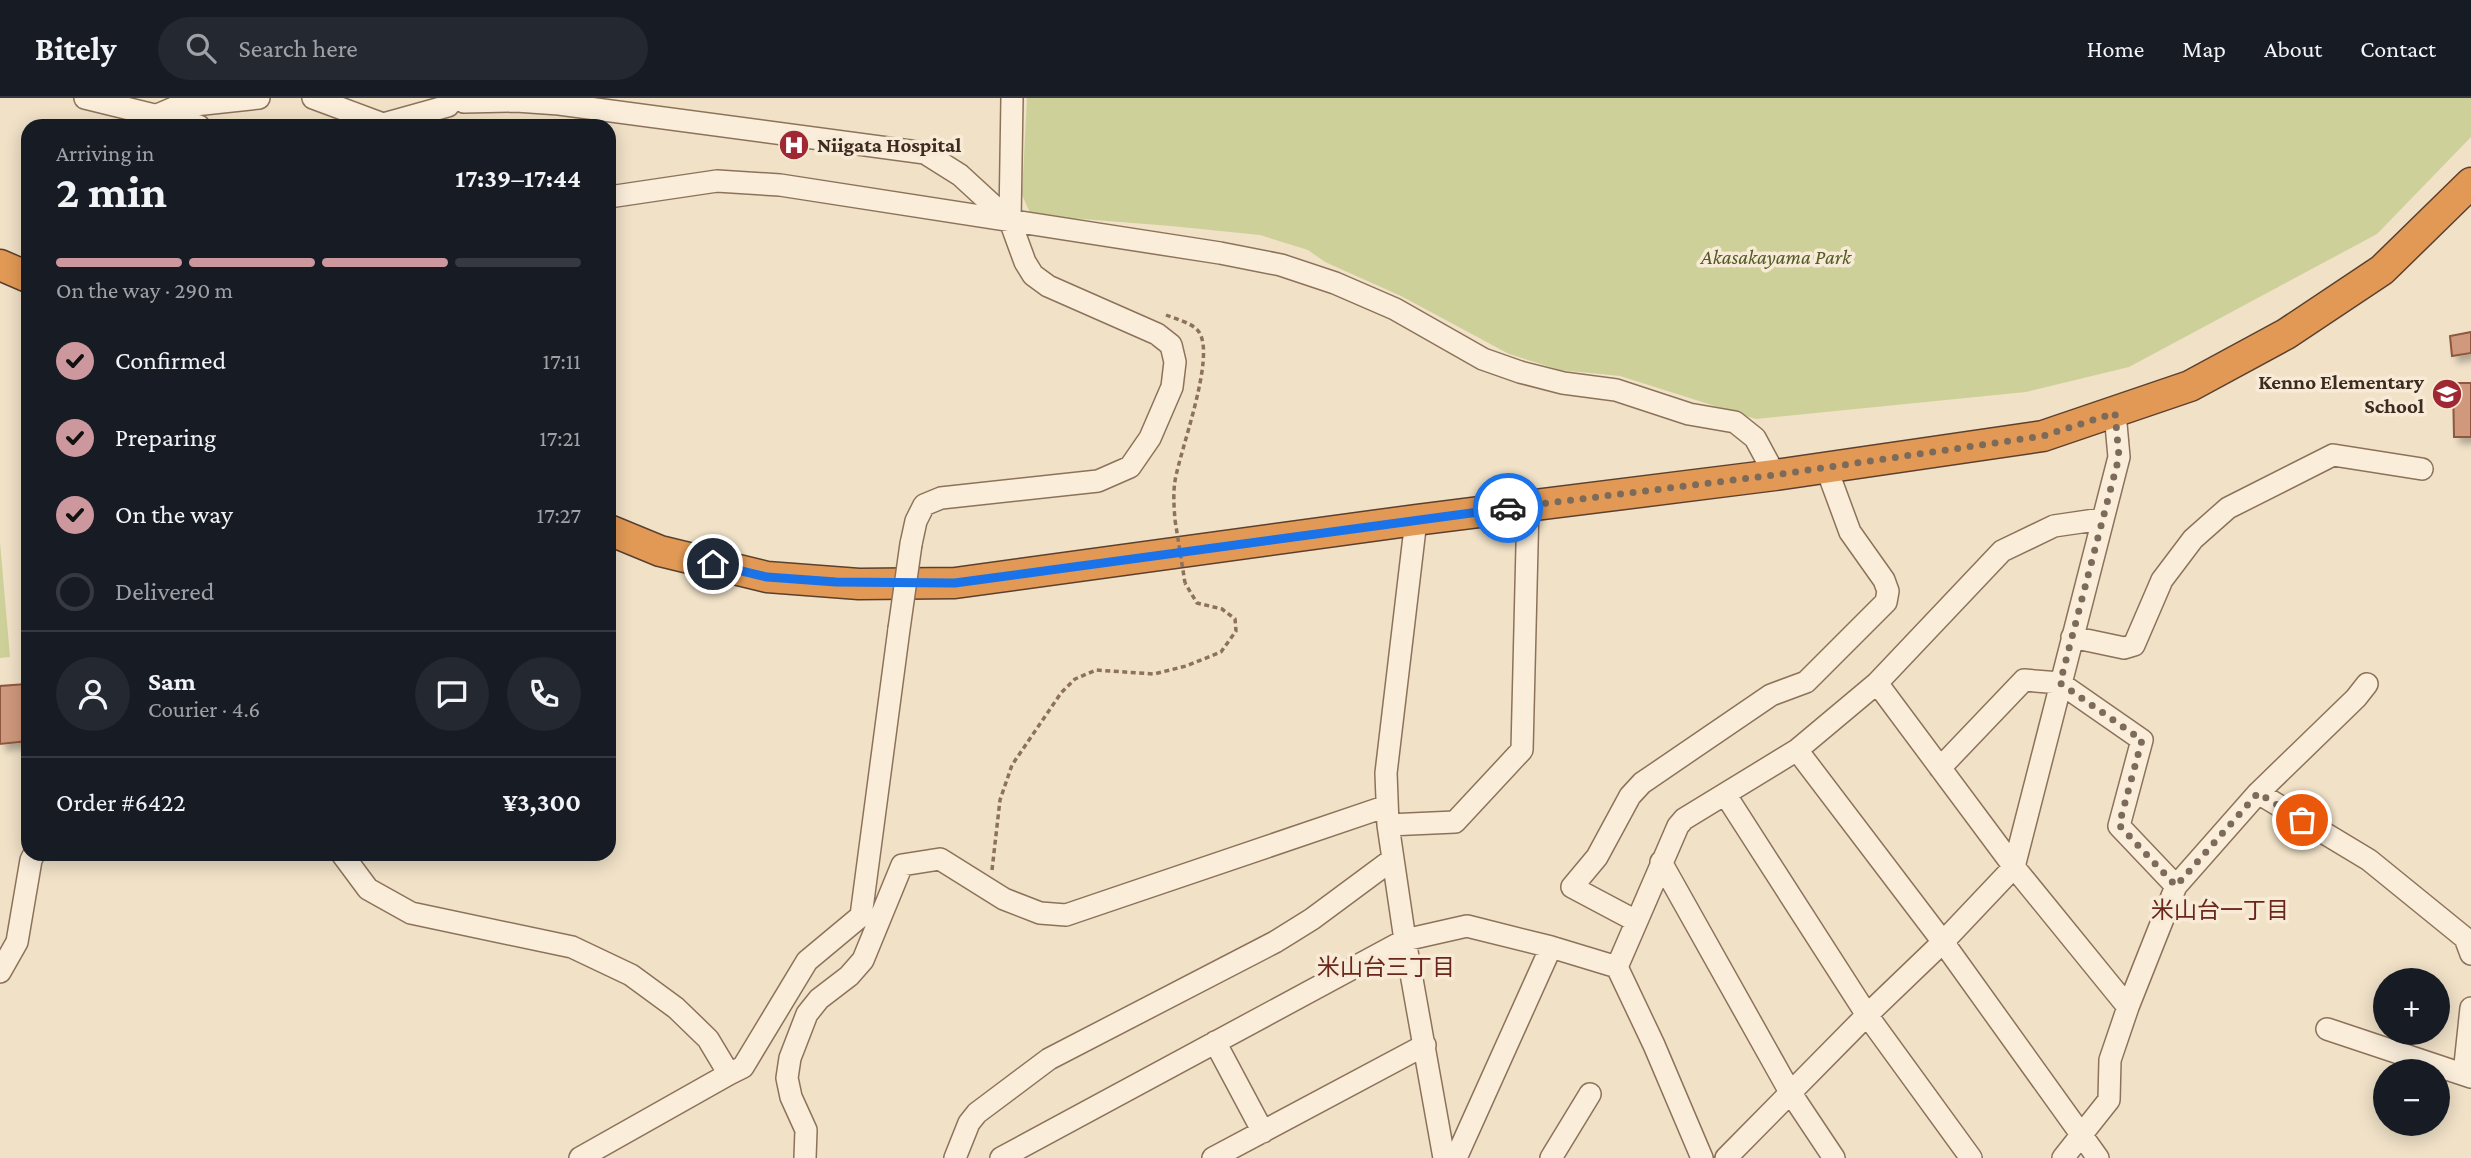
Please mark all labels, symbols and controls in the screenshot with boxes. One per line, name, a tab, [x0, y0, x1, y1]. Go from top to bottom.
search box	[158, 17, 648, 80]
icon: search	[182, 29, 220, 67]
text: Bitely	[35, 30, 116, 67]
text: Search here	[238, 34, 358, 63]
text: Home	[2087, 35, 2144, 62]
text: Map	[2182, 35, 2226, 62]
text: About	[2264, 35, 2322, 62]
text: Contact	[2360, 35, 2436, 62]
hospital icon: Niigata Hospital	[777, 128, 811, 162]
place label: Niigata Hospital	[817, 133, 961, 157]
text: Arriving in	[56, 140, 154, 166]
text: 17:39–17:44	[455, 164, 581, 193]
text: 2 min	[56, 166, 167, 217]
park label: Akasakayama Park	[1700, 245, 1852, 269]
text: On the way · 290 m	[56, 277, 233, 303]
icon: check	[56, 342, 94, 380]
text: Confirmed	[115, 346, 226, 375]
text: 17:11	[543, 348, 581, 374]
place label: Kenno Elementary School	[2258, 370, 2425, 418]
school or university icon: Kenno Elementary School	[2430, 377, 2464, 411]
icon: check	[56, 419, 94, 457]
text: Preparing	[115, 423, 216, 452]
text: 17:21	[539, 425, 581, 451]
courier	[1473, 473, 1543, 543]
icon: car	[1489, 489, 1527, 527]
icon: check	[56, 496, 94, 534]
text: On the way	[115, 500, 233, 529]
text: 17:27	[537, 502, 581, 528]
pin	[683, 534, 743, 594]
icon: home	[694, 545, 732, 583]
text: Delivered	[115, 577, 214, 606]
button: person	[56, 657, 130, 731]
button: chat	[415, 657, 489, 731]
button: phone	[507, 657, 581, 731]
text: Sam	[148, 667, 196, 696]
text: Courier · 4.6	[148, 696, 260, 722]
text: Order #6422	[56, 788, 186, 817]
text: ¥3,300	[503, 788, 581, 817]
pin	[2272, 790, 2332, 850]
icon: bag	[2283, 801, 2321, 839]
district label: 米山台一丁目	[2151, 897, 2289, 923]
district label: 米山台三丁目	[1317, 954, 1455, 980]
map controls	[2373, 968, 2450, 1136]
button: +	[2373, 968, 2450, 1045]
button: −	[2373, 1059, 2450, 1136]

